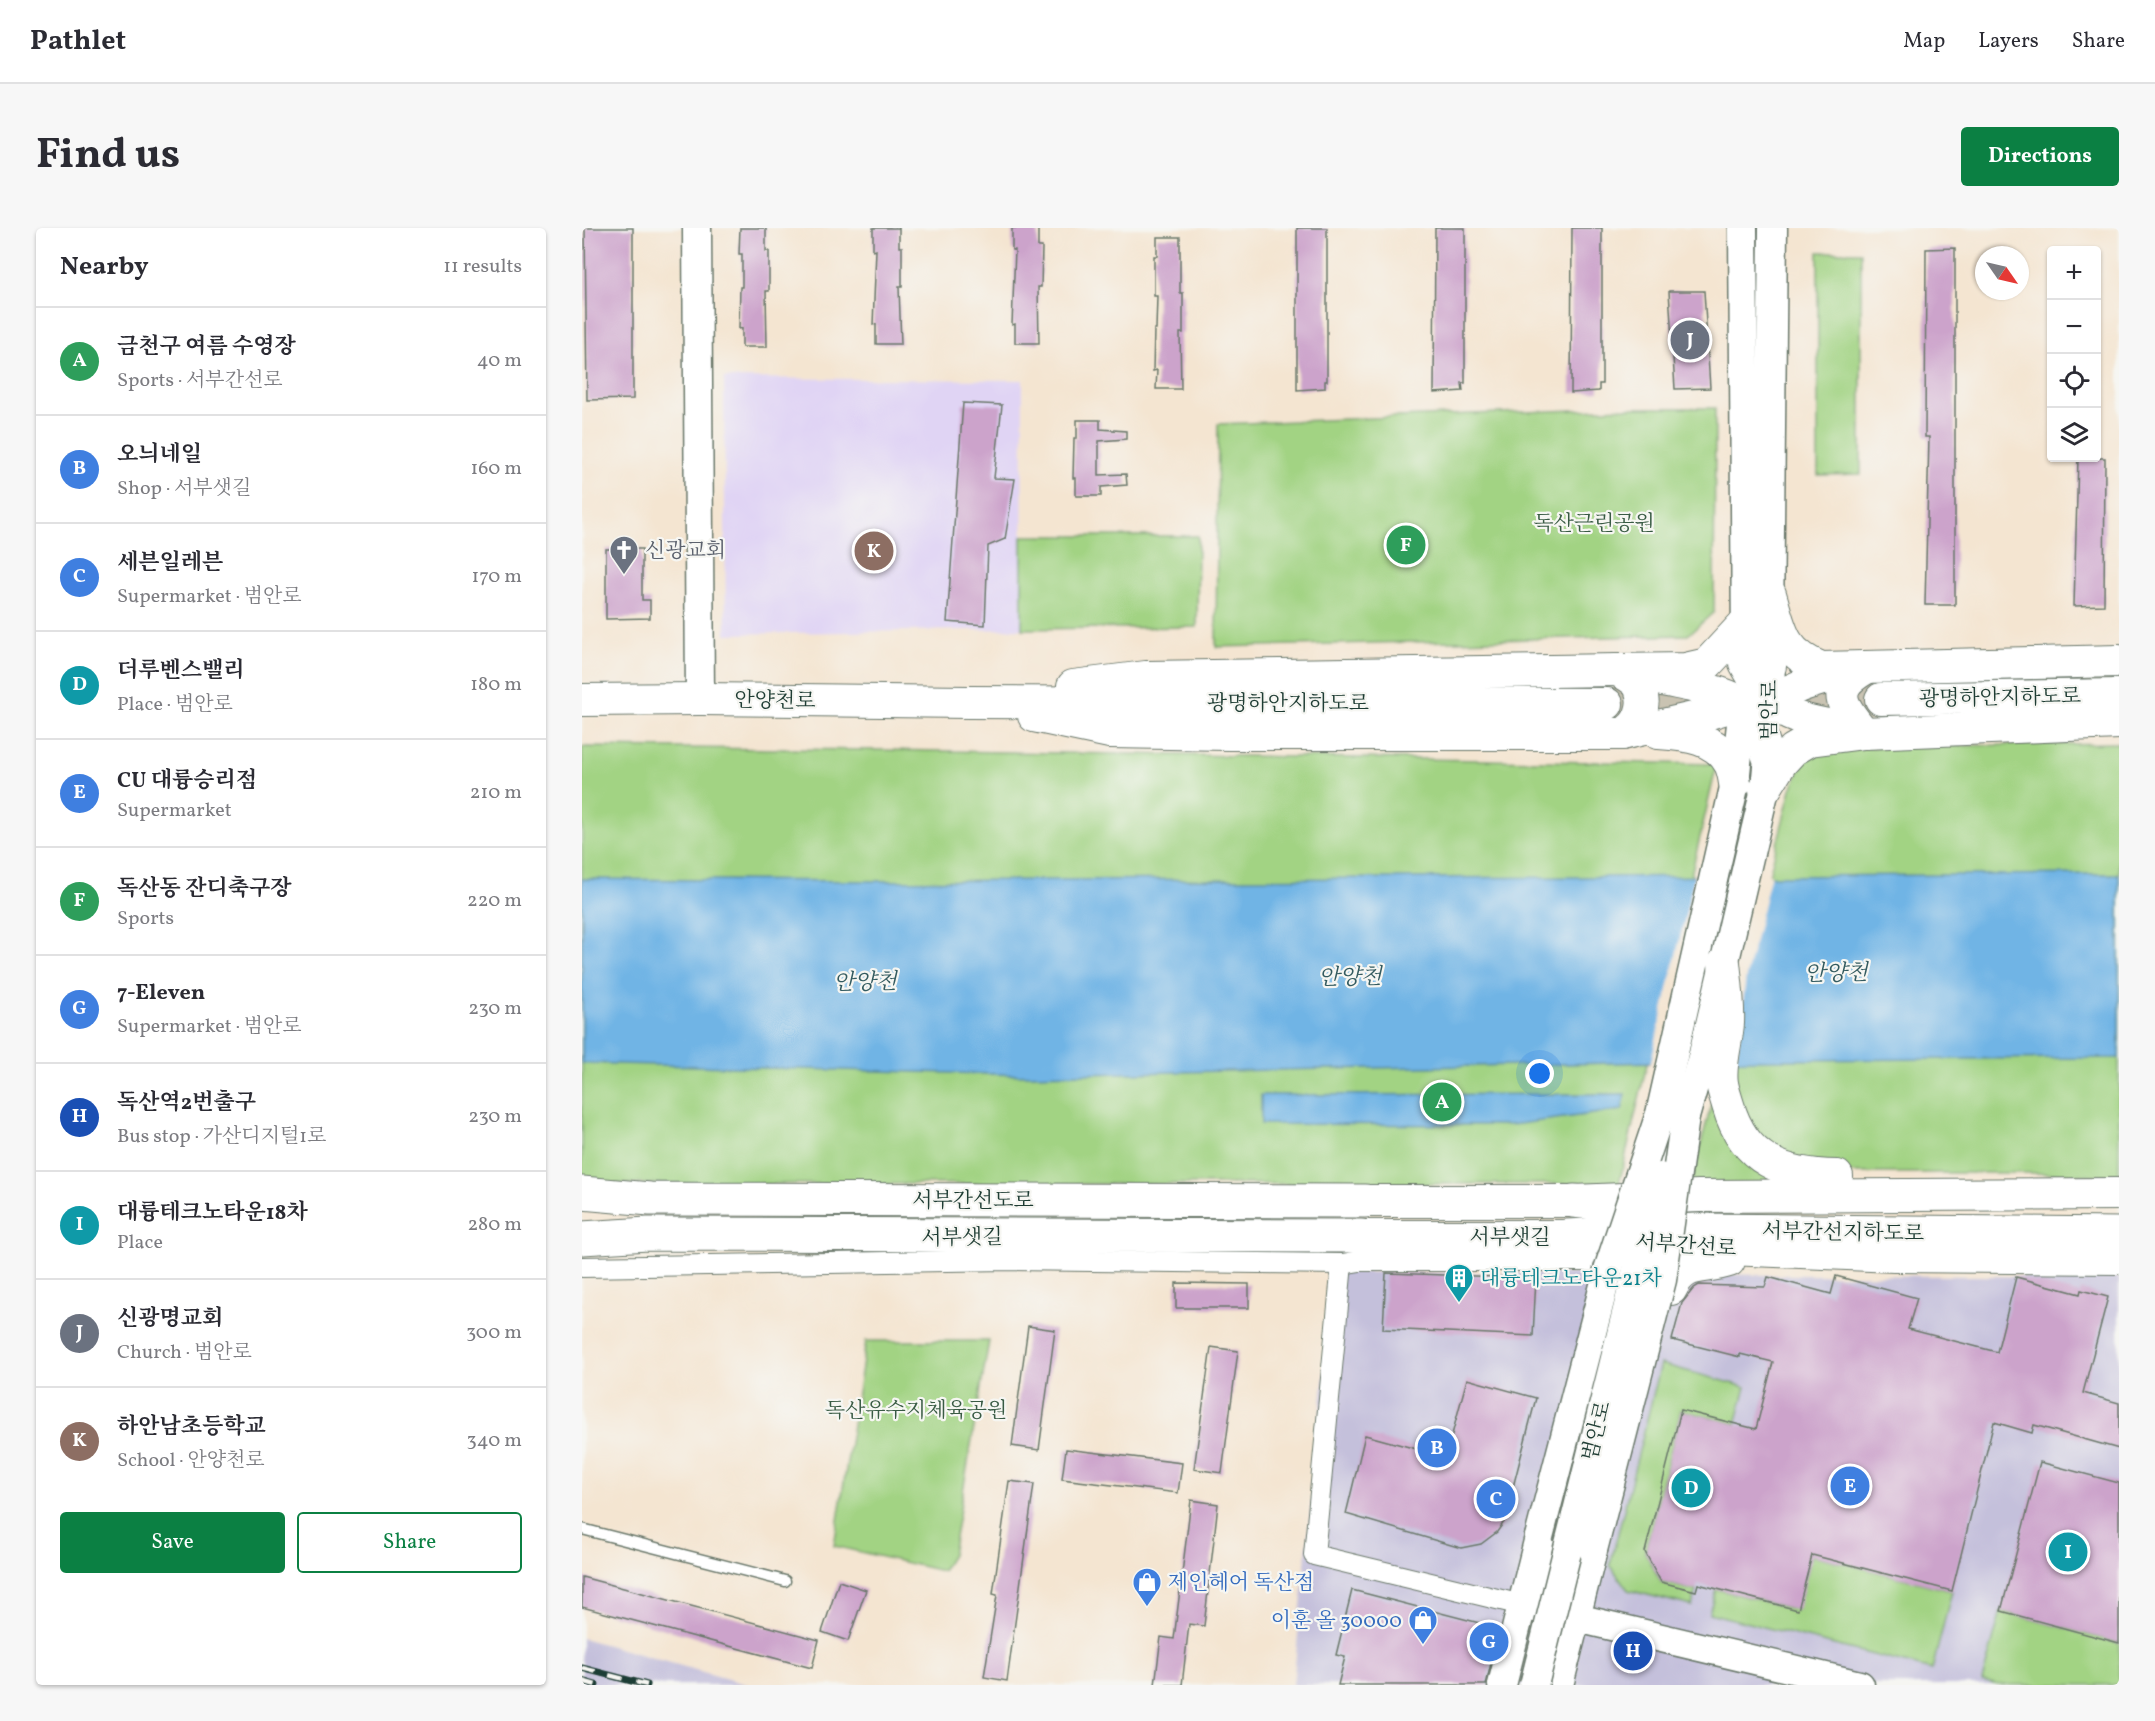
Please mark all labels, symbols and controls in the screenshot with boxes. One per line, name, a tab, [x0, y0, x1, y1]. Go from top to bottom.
text: Pathlet	[30, 22, 126, 61]
text: Map	[1903, 27, 1945, 56]
text: Layers	[1978, 27, 2039, 56]
text: Share	[2072, 27, 2125, 56]
text: Find us	[36, 127, 180, 186]
button: Directions	[1961, 127, 2119, 186]
north arrow	[1975, 246, 2029, 300]
map controls	[2047, 246, 2101, 462]
button: +	[2047, 246, 2101, 300]
text: Nearby	[60, 249, 149, 285]
text: 11 results	[443, 253, 522, 281]
button: −	[2047, 300, 2101, 354]
pin: J	[1670, 318, 1710, 362]
text: 금천구 여름 수영장	[117, 332, 296, 363]
text: A	[72, 347, 87, 375]
text: 40 m	[477, 347, 522, 375]
button: locate	[2047, 354, 2101, 408]
text: Sports · 서부간선로	[117, 367, 283, 395]
button: layers	[2047, 408, 2101, 462]
text: 오늬네일	[117, 440, 202, 471]
text: B	[73, 455, 86, 483]
text: 160 m	[470, 455, 522, 483]
text: Shop · 서부샛길	[117, 475, 251, 503]
park label: 독산근린공원	[1533, 510, 1655, 539]
pin: F	[1386, 522, 1426, 568]
pin: K	[854, 528, 894, 574]
church icon: 신광교회	[608, 534, 640, 576]
place label: 신광교회	[645, 537, 726, 566]
text: 세븐일레븐	[117, 548, 223, 579]
text: C	[73, 563, 86, 591]
text: 170 m	[472, 563, 522, 591]
text: Supermarket · 범안로	[117, 583, 302, 611]
text: 더루벤스밸리	[117, 656, 245, 687]
text: D	[72, 671, 87, 699]
text: 180 m	[470, 671, 522, 699]
street label: 범안로	[1755, 679, 1786, 741]
street label: 광명하안지하도로	[1919, 683, 2081, 714]
street label: 안양천로	[734, 686, 816, 717]
street label: 광명하안지하도로	[1207, 690, 1369, 719]
text: Place · 범안로	[117, 691, 233, 719]
text: CU 대륭승리점	[117, 766, 257, 797]
text: E	[73, 779, 86, 807]
text: 210 m	[470, 779, 522, 807]
text: Supermarket	[117, 797, 232, 825]
text: 독산동 잔디축구장	[117, 874, 291, 905]
text: F	[74, 887, 85, 915]
text: 220 m	[467, 887, 522, 915]
text: Sports	[117, 905, 174, 933]
water label: 안양천	[1804, 958, 1870, 991]
water label: 안양천	[1318, 962, 1384, 995]
water label: 안양천	[833, 967, 899, 1000]
text: 7-Eleven	[117, 978, 205, 1009]
text: G	[72, 995, 87, 1023]
text: 230 m	[468, 995, 522, 1023]
text: Supermarket · 범안로	[117, 1013, 302, 1041]
your location	[1525, 1059, 1554, 1088]
pin: A	[1422, 1080, 1462, 1124]
text: 독산역2번출구	[117, 1088, 256, 1119]
text: H	[72, 1103, 87, 1131]
text: 230 m	[468, 1103, 522, 1131]
text: Bus stop · 가산디지털1로	[117, 1123, 326, 1151]
street label: 서부간선도로	[912, 1187, 1034, 1216]
text: 대륭테크노타운18차	[117, 1198, 308, 1229]
text: I	[76, 1211, 83, 1239]
text: 280 m	[467, 1211, 522, 1239]
street label: 서부간선지하도로	[1762, 1218, 1924, 1249]
street label: 서부샛길	[921, 1223, 1003, 1254]
street label: 서부샛길	[1469, 1224, 1551, 1253]
street label: 서부간선로	[1634, 1228, 1738, 1264]
text: Place	[117, 1229, 163, 1257]
building icon: 대륭테크노타운21차	[1443, 1262, 1475, 1304]
place label: 대륭테크노타운21차	[1480, 1265, 1662, 1294]
text: 신광명교회	[117, 1304, 223, 1335]
text: J	[76, 1319, 83, 1347]
text: 300 m	[466, 1319, 522, 1347]
text: Church · 범안로	[117, 1339, 252, 1367]
park label: 독산유수지체육공원	[825, 1397, 1007, 1426]
street label: 범안로	[1576, 1398, 1619, 1464]
text: 하안남초등학교	[117, 1412, 266, 1443]
pin: B	[1418, 1426, 1456, 1470]
text: K	[72, 1427, 87, 1455]
text: 340 m	[466, 1427, 522, 1455]
text: School · 안양천로	[117, 1447, 265, 1475]
pin: E	[1830, 1464, 1870, 1508]
pin: D	[1672, 1466, 1710, 1510]
pin: C	[1476, 1476, 1516, 1522]
button: Save	[60, 1512, 285, 1573]
button: Share	[297, 1512, 522, 1573]
pin: I	[2048, 1530, 2088, 1574]
shop icon: 제인헤어 독산점	[1131, 1566, 1163, 1608]
place label: 제인헤어 독산점	[1168, 1569, 1314, 1598]
shop icon: 이훈 올 30000	[1407, 1604, 1439, 1646]
place label: 이훈 올 30000	[1271, 1607, 1402, 1636]
pin: G	[1470, 1620, 1508, 1664]
pin: H	[1614, 1628, 1652, 1674]

